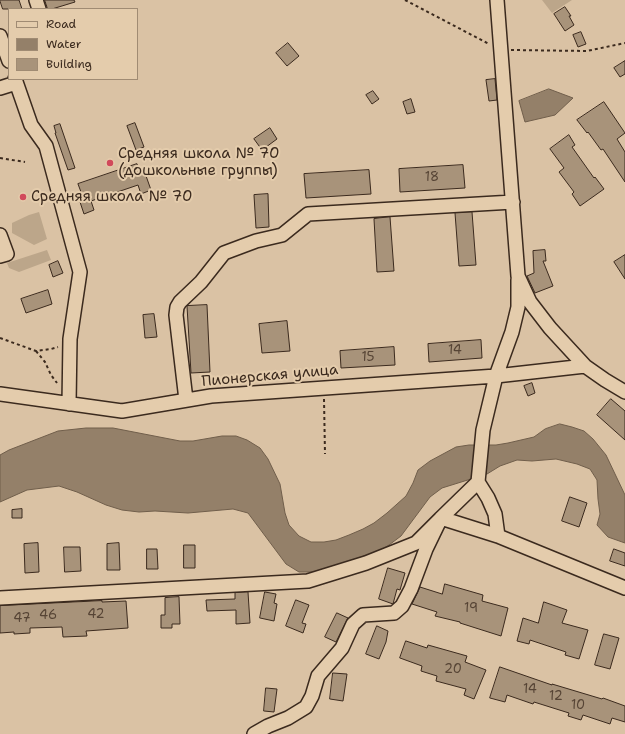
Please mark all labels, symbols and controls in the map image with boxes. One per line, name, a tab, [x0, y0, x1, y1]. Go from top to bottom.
legend	[8, 8, 138, 80]
text: Road	[46, 16, 76, 32]
text: Water	[46, 36, 81, 52]
text: Building	[46, 56, 92, 72]
place label: Средняя школа № 70 (дошкольные группы)	[118, 145, 279, 180]
marker: Средняя школа № 70 (дошкольные группы)	[105, 158, 115, 168]
house number: 18	[425, 170, 439, 186]
place label: Средняя школа № 70	[31, 188, 192, 206]
marker: Средняя школа № 70	[18, 192, 28, 202]
house number: 14	[448, 343, 462, 359]
house number: 15	[361, 350, 375, 366]
street label: Пионерская улица	[201, 361, 339, 391]
house number: 19	[464, 601, 478, 617]
house number: 42	[87, 607, 105, 623]
house number: 46	[39, 608, 57, 624]
house number: 47	[13, 611, 31, 627]
house number: 20	[444, 662, 462, 678]
house number: 14	[523, 682, 537, 698]
house number: 12	[549, 689, 563, 705]
house number: 10	[571, 698, 585, 714]

